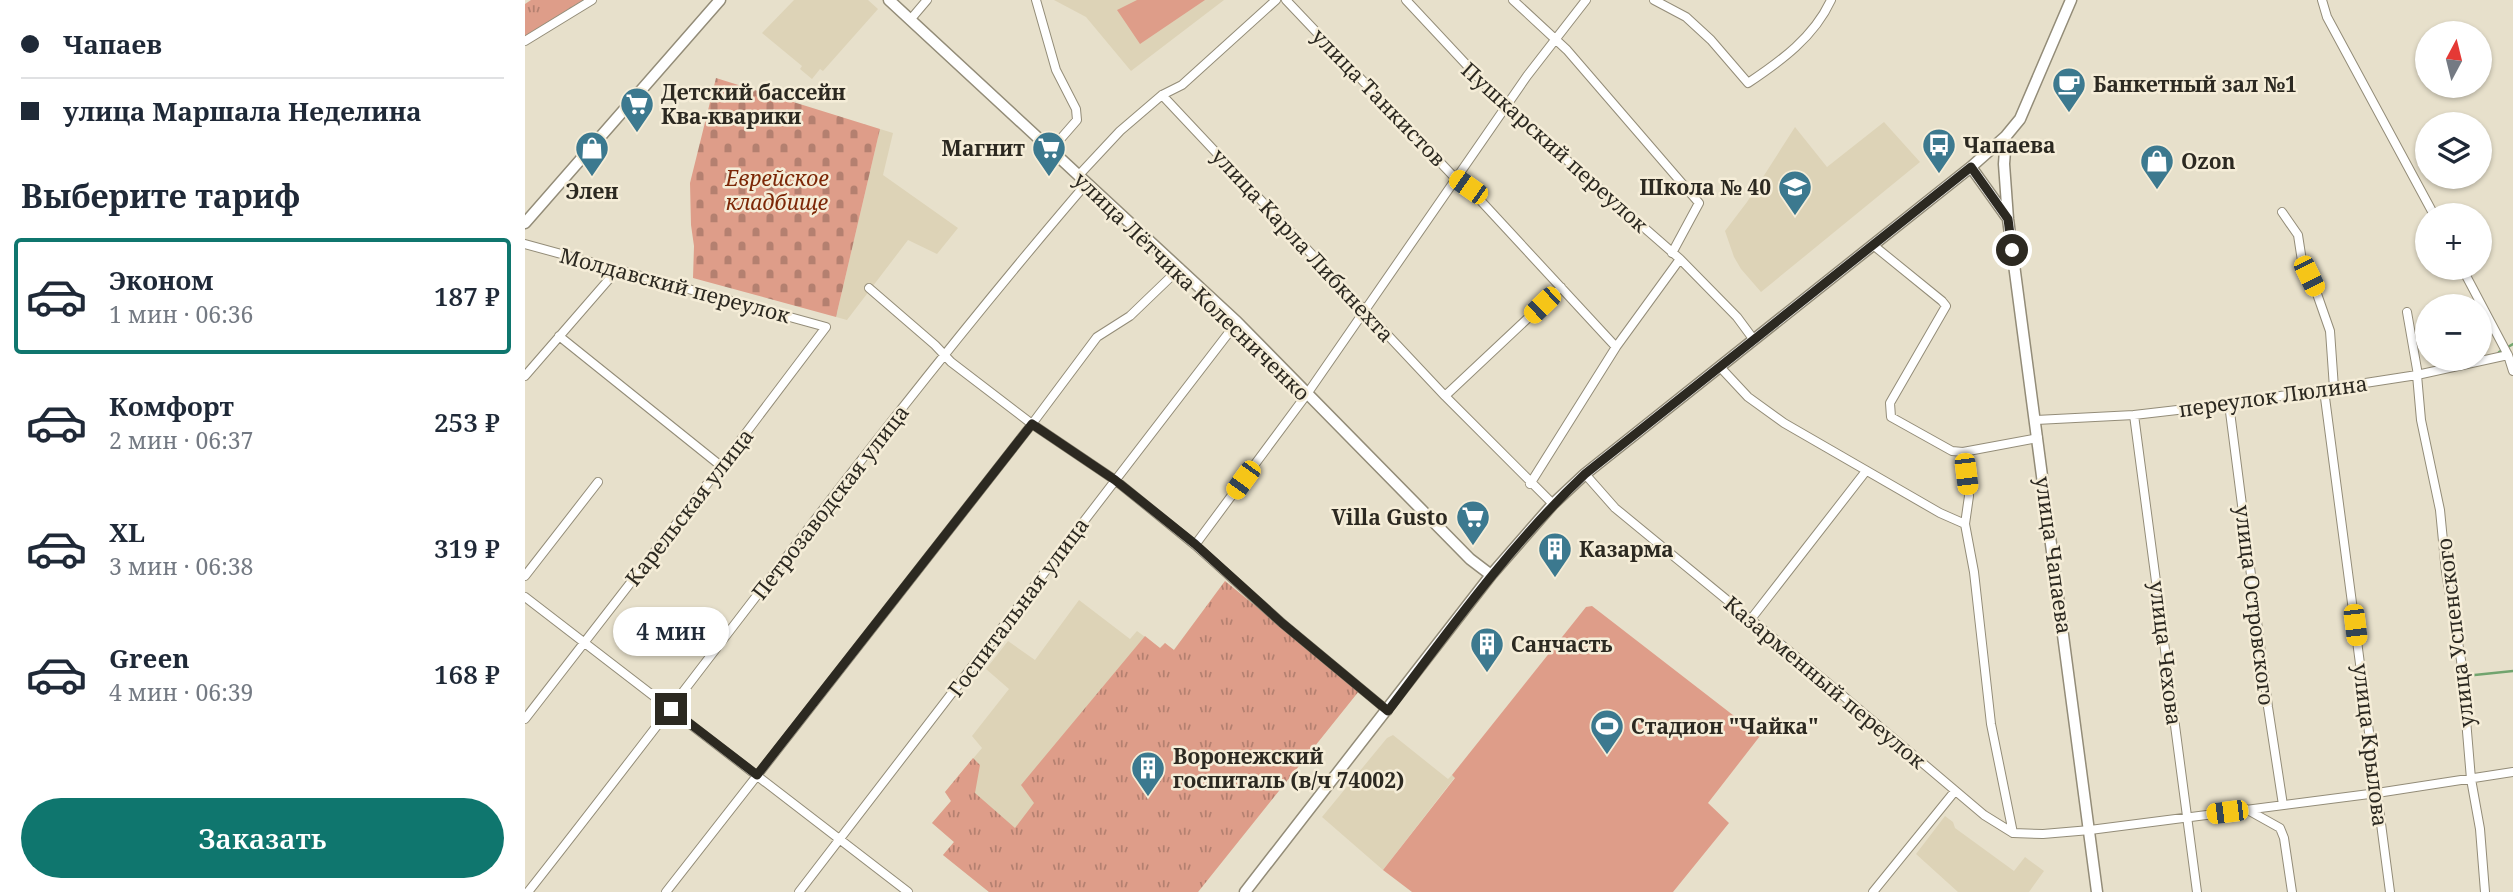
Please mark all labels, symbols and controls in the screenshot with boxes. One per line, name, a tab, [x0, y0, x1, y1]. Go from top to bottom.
north arrow	[2415, 21, 2492, 98]
map controls	[2415, 21, 2492, 371]
street label: улица Танкистов	[1306, 22, 1452, 172]
text: Чапаев	[63, 26, 162, 62]
street label: Пушкарский переулок	[1456, 56, 1655, 239]
cafe icon: Банкетный зал №1	[2050, 65, 2088, 114]
place label: Банкетный зал №1	[2093, 70, 2297, 98]
place label: Детский бассейн Ква-кварики	[661, 78, 846, 130]
supermarket icon: Детский бассейн Ква-кварики	[618, 85, 656, 134]
text: улица Маршала Неделина	[63, 93, 422, 129]
button: layers	[2415, 112, 2492, 189]
bus stop icon: Чапаева	[1920, 126, 1958, 175]
shop icon: Элен	[573, 129, 611, 178]
supermarket icon: Магнит	[1030, 129, 1068, 178]
place label: Чапаева	[1963, 131, 2055, 159]
place label: Магнит	[942, 134, 1025, 162]
street label: улица Карла Либкнехта	[1206, 142, 1400, 348]
shop icon: Ozon	[2138, 142, 2176, 191]
place label: Ozon	[2181, 147, 2236, 175]
park label: Еврейское кладбище	[724, 164, 829, 216]
street label: улица Лётчика Колесниченко	[1068, 165, 1316, 407]
car	[1445, 166, 1492, 208]
school or university icon: Школа № 40	[1776, 168, 1814, 217]
place label: Школа № 40	[1640, 173, 1771, 201]
text: Выберите тариф	[21, 174, 300, 217]
place label: Элен	[566, 177, 618, 205]
button: +	[2415, 203, 2492, 280]
route start	[1996, 234, 2028, 266]
street label: Молдавский переулок	[557, 241, 794, 329]
car	[2291, 253, 2328, 299]
text: Эконом	[109, 262, 213, 298]
icon: car	[25, 265, 88, 328]
text: 187 ₽	[434, 278, 500, 314]
car	[1520, 283, 1565, 327]
button: −	[2415, 294, 2492, 371]
text: 1 мин · 06:36	[109, 298, 253, 330]
street label: переулок Люлина	[2177, 369, 2369, 423]
text: Комфорт	[109, 388, 234, 424]
icon: car	[25, 391, 88, 454]
street label: Петрозаводская улица	[745, 399, 915, 605]
text: 253 ₽	[434, 404, 500, 440]
street label: Карельская улица	[619, 423, 759, 591]
text: 2 мин · 06:37	[109, 424, 253, 456]
car	[1954, 452, 1979, 496]
car	[1223, 457, 1264, 503]
street label: улица Чапаева	[2029, 474, 2079, 636]
supermarket icon: Villa Gusto	[1454, 498, 1492, 547]
place label: Villa Gusto	[1331, 503, 1448, 531]
street label: улица Островского	[2229, 503, 2281, 707]
street label: Госпитальная улица	[941, 512, 1095, 702]
text: XL	[109, 514, 145, 550]
icon: car	[25, 517, 88, 580]
text: 319 ₽	[434, 530, 500, 566]
building icon: Казарма	[1536, 530, 1574, 579]
place label: Казарма	[1579, 535, 1674, 563]
street label: улица Успенского	[2429, 537, 2481, 729]
text: 3 мин · 06:38	[109, 550, 253, 582]
street label: улица Чехова	[2143, 579, 2189, 727]
street label: Казарменный переулок	[1718, 589, 1932, 775]
car	[2343, 603, 2368, 647]
callout: 4 мин	[613, 608, 729, 656]
text: 4 мин	[636, 615, 706, 647]
building icon: Санчасть	[1468, 625, 1506, 674]
place label: Санчасть	[1511, 630, 1612, 658]
text: Green	[109, 640, 190, 676]
icon: car	[25, 643, 88, 706]
text: 168 ₽	[434, 656, 500, 692]
street label: улица Крылова	[2347, 662, 2395, 828]
text: 4 мин · 06:39	[109, 676, 253, 708]
route end	[655, 693, 687, 725]
sports icon: Стадион "Чайка"	[1588, 707, 1626, 756]
place label: Стадион "Чайка"	[1631, 712, 1819, 740]
place label: Воронежский госпиталь (в/ч 74002)	[1173, 742, 1404, 794]
building icon: Воронежский госпиталь (в/ч 74002)	[1129, 749, 1167, 798]
button: Заказать	[21, 798, 504, 878]
car	[2205, 799, 2250, 825]

